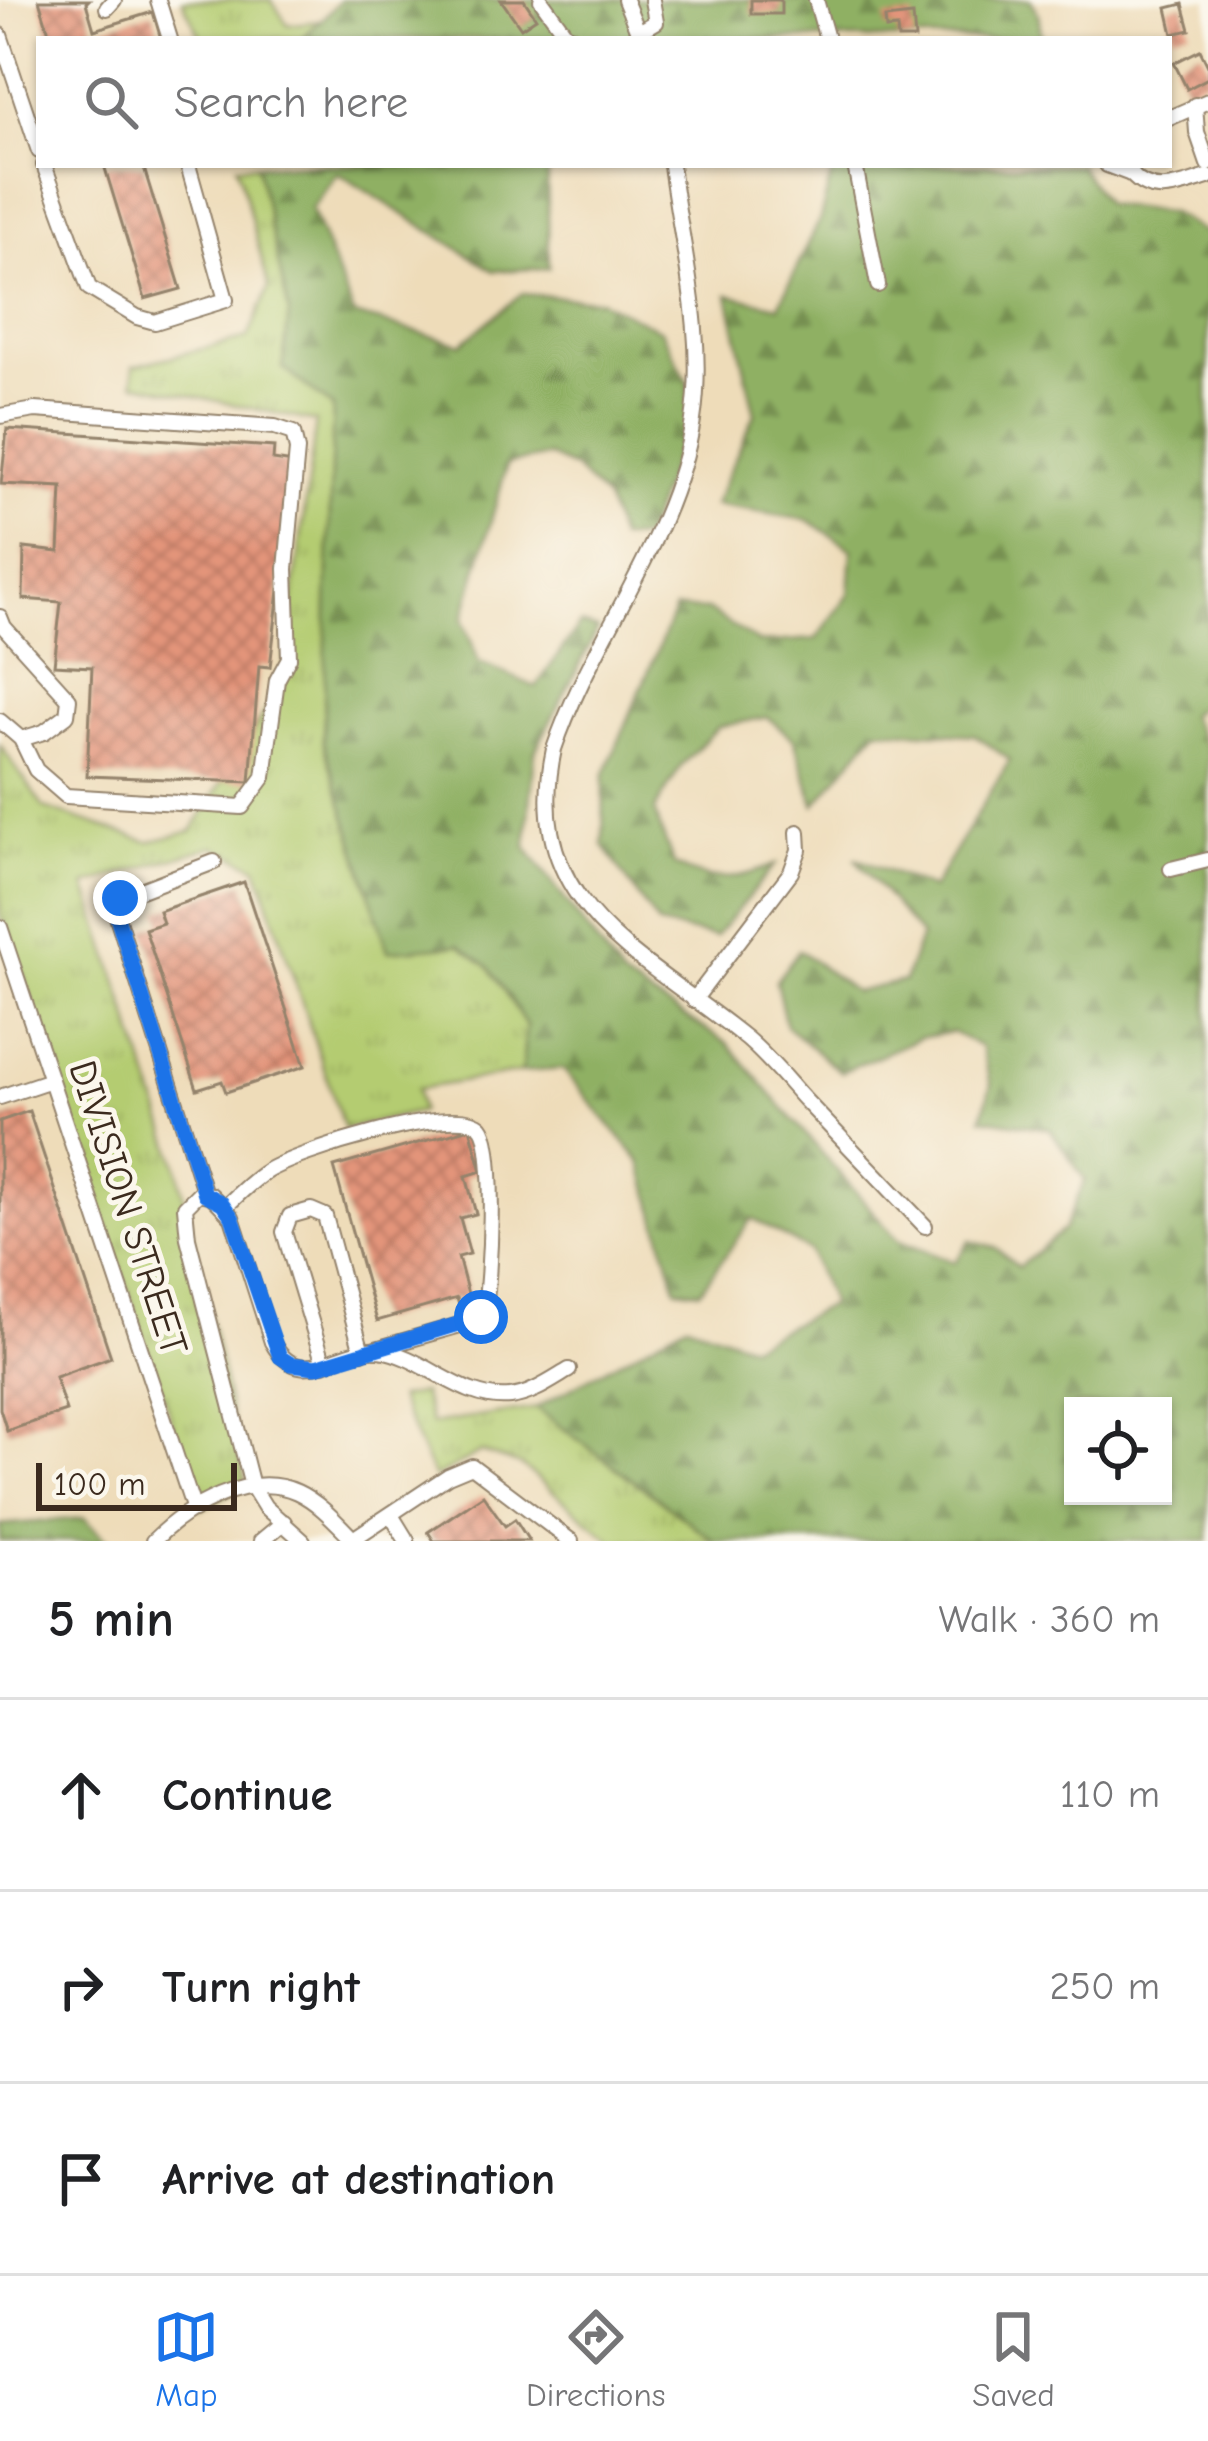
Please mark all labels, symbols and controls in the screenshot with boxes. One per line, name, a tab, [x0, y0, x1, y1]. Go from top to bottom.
search box	[36, 36, 1172, 168]
icon: search	[78, 69, 144, 135]
text: Search here	[174, 76, 408, 128]
route end	[93, 871, 147, 925]
street label: DIVISION STREET	[59, 1055, 197, 1361]
route start	[454, 1290, 508, 1344]
map controls	[1064, 1397, 1172, 1505]
button: locate	[1064, 1397, 1172, 1505]
scale bar	[36, 1457, 237, 1510]
text: 100 m	[54, 1465, 146, 1503]
text: 5 min	[48, 1590, 174, 1649]
text: Walk · 360 m	[938, 1597, 1160, 1642]
icon: ahead	[48, 1762, 114, 1828]
text: Continue	[162, 1769, 332, 1821]
text: 110 m	[1060, 1772, 1160, 1817]
icon: right	[48, 1954, 114, 2020]
text: Turn right	[162, 1961, 360, 2013]
text: 250 m	[1049, 1964, 1160, 2009]
icon: arrive	[48, 2146, 114, 2212]
text: Arrive at destination	[162, 2153, 555, 2205]
tab: Map	[153, 2304, 219, 2414]
tab: Directions	[526, 2304, 666, 2414]
tab: Saved	[972, 2304, 1055, 2414]

